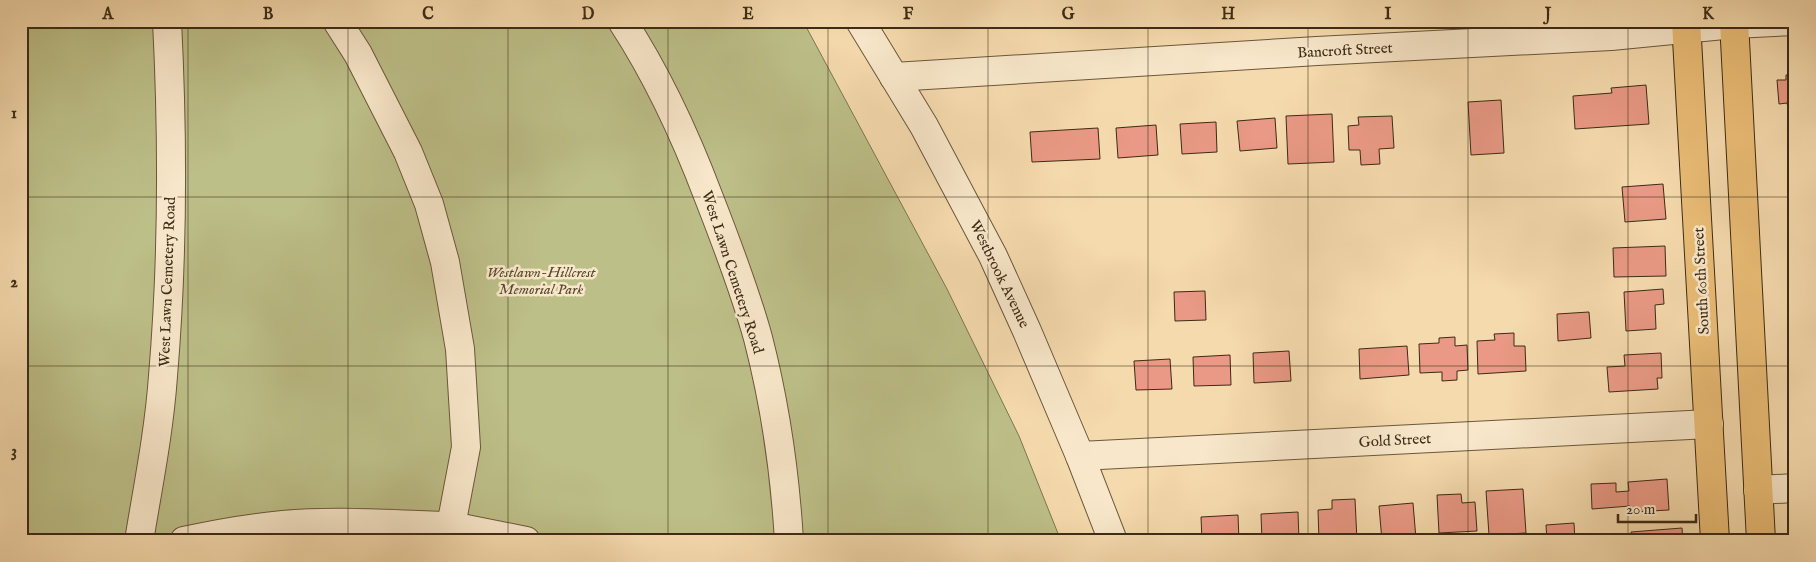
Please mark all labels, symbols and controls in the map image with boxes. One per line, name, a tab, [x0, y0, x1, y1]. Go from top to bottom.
text: A	[102, 5, 115, 25]
text: B	[263, 5, 274, 25]
text: C	[422, 5, 434, 25]
text: D	[582, 5, 595, 25]
text: E	[742, 5, 754, 25]
text: F	[903, 5, 914, 25]
text: G	[1062, 5, 1075, 25]
text: H	[1221, 5, 1235, 25]
text: I	[1385, 5, 1392, 25]
text: J	[1543, 5, 1552, 25]
text: K	[1702, 5, 1715, 25]
street label: Bancroft Street	[1297, 39, 1393, 62]
text: 1	[11, 104, 17, 124]
street label: West Lawn Cemetery Road	[697, 188, 768, 357]
street label: West Lawn Cemetery Road	[155, 196, 180, 367]
street label: Westbrook Avenue	[965, 217, 1034, 331]
street label: South 60th Street	[1689, 227, 1714, 335]
park label: Westlawn-Hillcrest Memorial Park	[487, 263, 596, 299]
text: 2	[10, 273, 18, 293]
street label: Gold Street	[1358, 429, 1432, 452]
text: 3	[11, 442, 17, 462]
scale bar	[1618, 492, 1696, 524]
text: 20 m	[1626, 500, 1656, 519]

